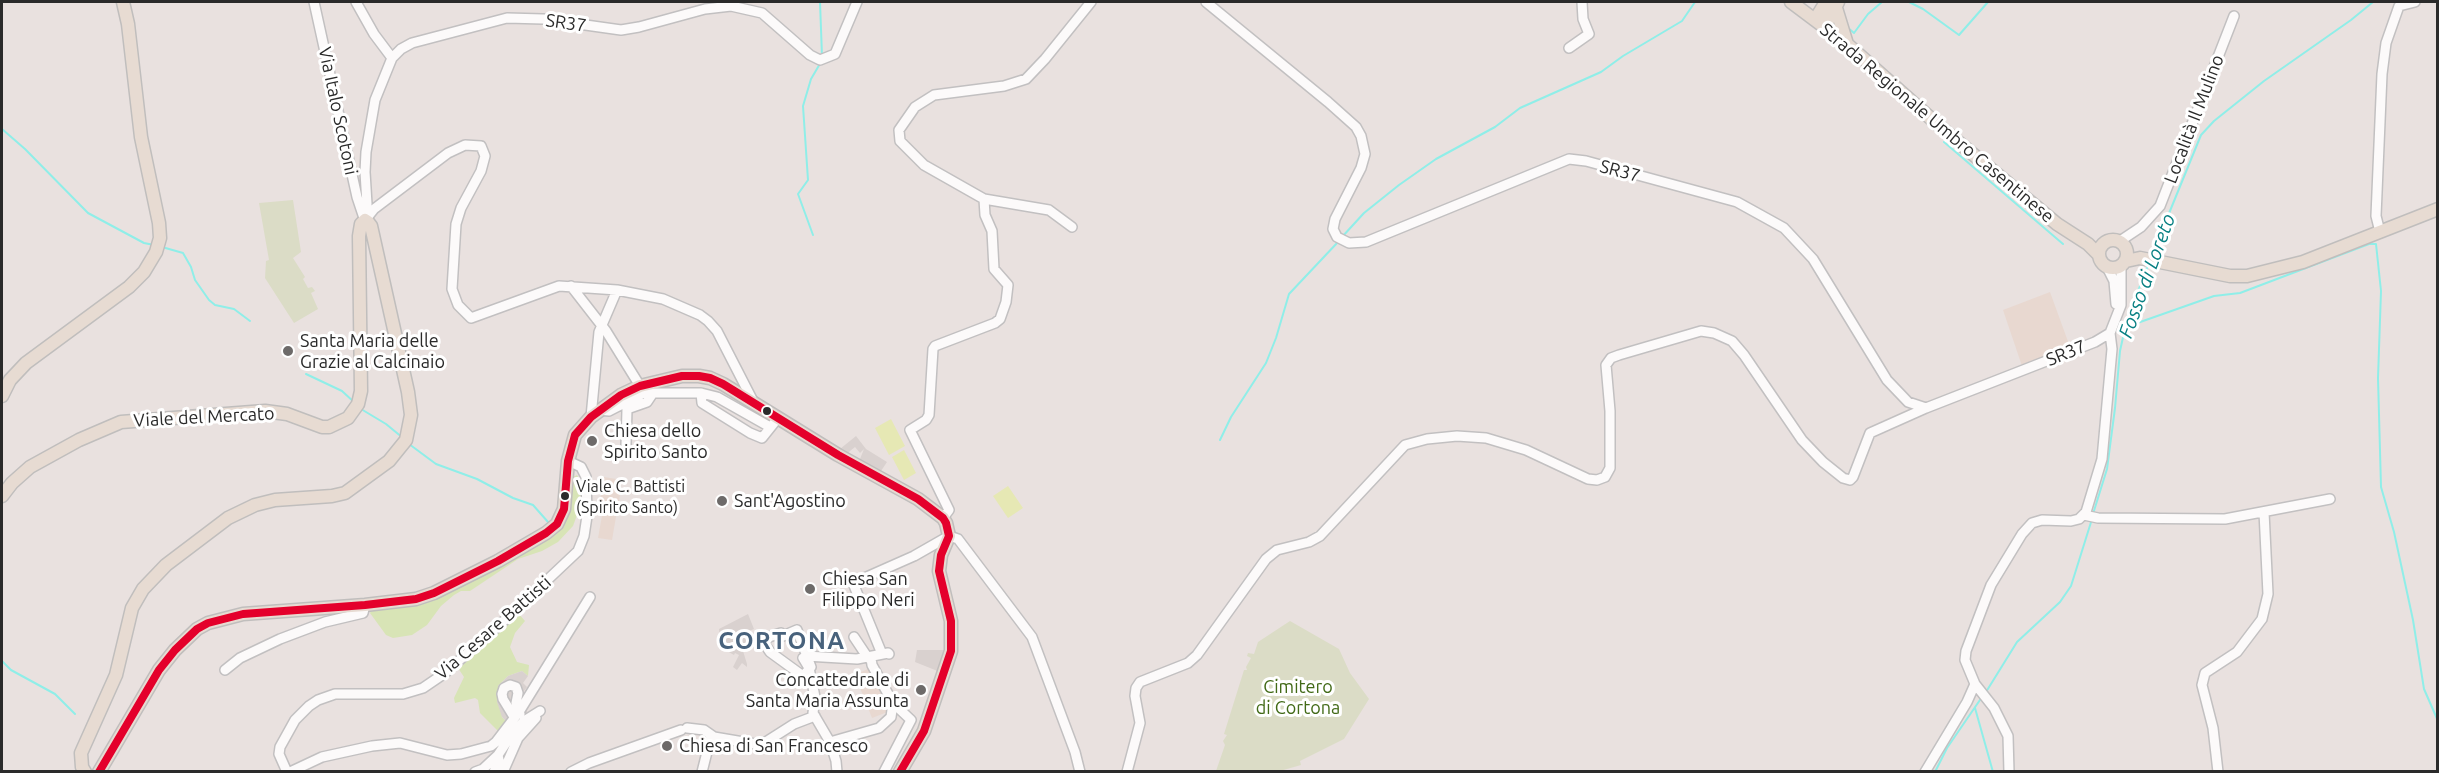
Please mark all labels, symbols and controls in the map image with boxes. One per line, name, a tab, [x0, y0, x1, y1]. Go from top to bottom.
street label: SR37	[544, 9, 588, 37]
street label: Strada Regionale Umbro Casentinese	[1816, 19, 2058, 227]
street label: Via Italo Scotoni	[314, 45, 362, 177]
street label: Località Il Mulino	[2160, 52, 2228, 186]
street label: SR37	[1597, 155, 1643, 187]
water label: Fosso di Loreto	[2113, 211, 2181, 341]
place label: Santa Maria delle Grazie al Calcinaio	[300, 330, 445, 372]
street label: SR37	[2043, 335, 2089, 371]
marker: Santa Maria delle Grazie al Calcinaio	[281, 344, 295, 358]
street label: Viale del Mercato	[133, 403, 275, 431]
unlabelled marker	[761, 405, 773, 417]
place label: Chiesa dello Spirito Santo	[604, 420, 708, 462]
marker: Chiesa dello Spirito Santo	[585, 434, 599, 448]
place label: Viale C. Battisti (Spirito Santo)	[576, 477, 685, 515]
marker: Viale C. Battisti (Spirito Santo)	[559, 490, 571, 502]
place label: Sant'Agostino	[734, 490, 846, 512]
marker: Sant'Agostino	[715, 494, 729, 508]
place label: Chiesa San Filippo Neri	[822, 568, 915, 610]
street label: Via Cesare Battisti	[430, 572, 556, 684]
marker: Chiesa San Filippo Neri	[803, 582, 817, 596]
district label: CORTONA	[718, 627, 846, 655]
place label: Concattedrale di Santa Maria Assunta	[746, 669, 909, 712]
park label: Cimitero di Cortona	[1256, 676, 1340, 718]
marker: Concattedrale di Santa Maria Assunta	[914, 683, 928, 697]
place label: Chiesa di San Francesco	[679, 735, 868, 757]
marker: Chiesa di San Francesco	[660, 739, 674, 753]

